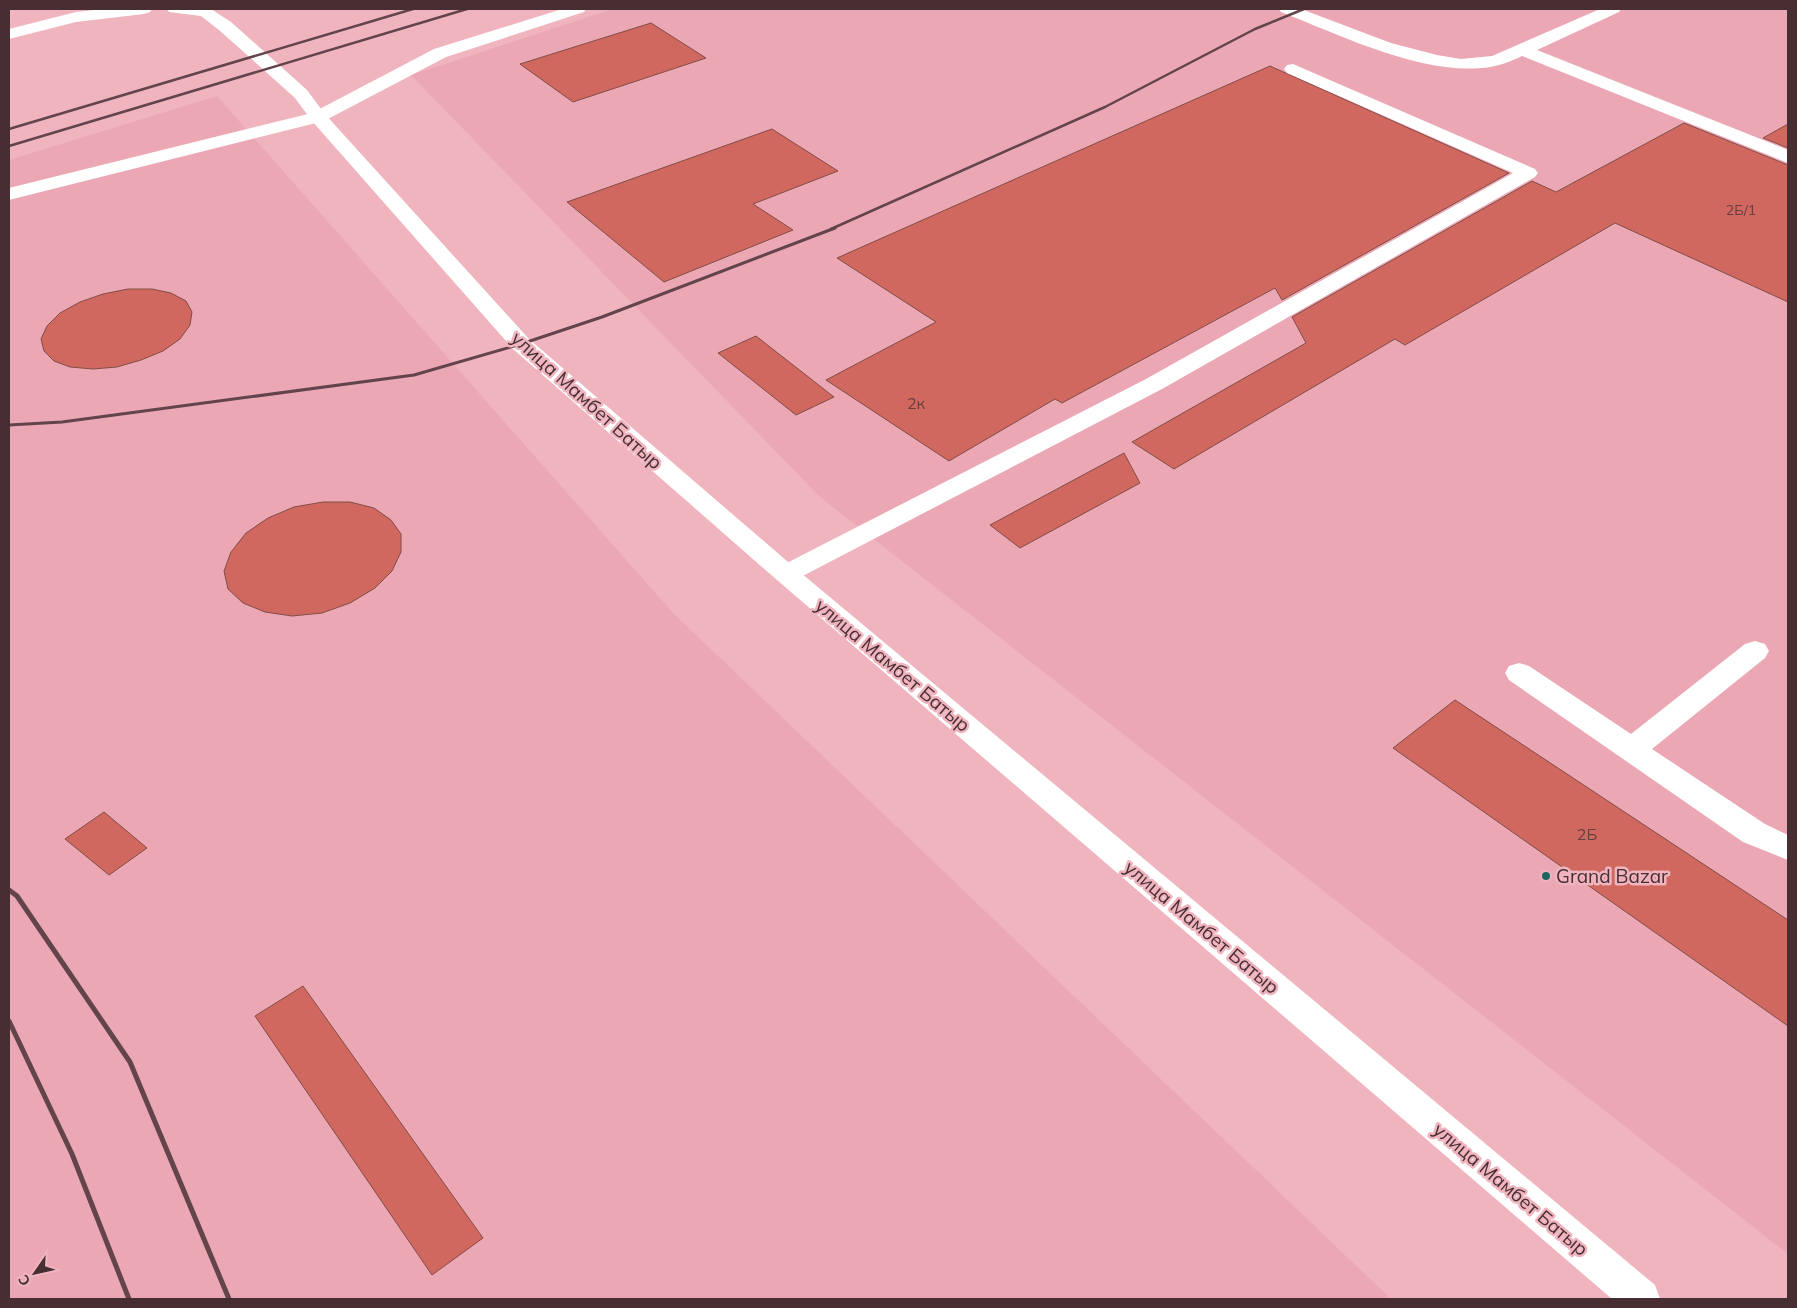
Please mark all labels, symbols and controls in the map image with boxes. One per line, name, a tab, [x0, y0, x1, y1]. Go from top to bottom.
house number: 2Б/1	[1726, 201, 1756, 219]
street label: улица Мамбет Батыр	[507, 326, 667, 474]
house number: 2к	[907, 393, 925, 413]
street label: улица Мамбет Батыр	[811, 593, 975, 737]
house number: 2Б	[1577, 824, 1597, 844]
street label: улица Мамбет Батыр	[1120, 855, 1284, 999]
place label: Grand Bazar	[1556, 864, 1668, 888]
marker: Grand Bazar	[1540, 870, 1552, 882]
street label: улица Мамбет Батыр	[1429, 1117, 1593, 1261]
north arrow	[10, 1248, 60, 1298]
text: С	[14, 1271, 34, 1289]

